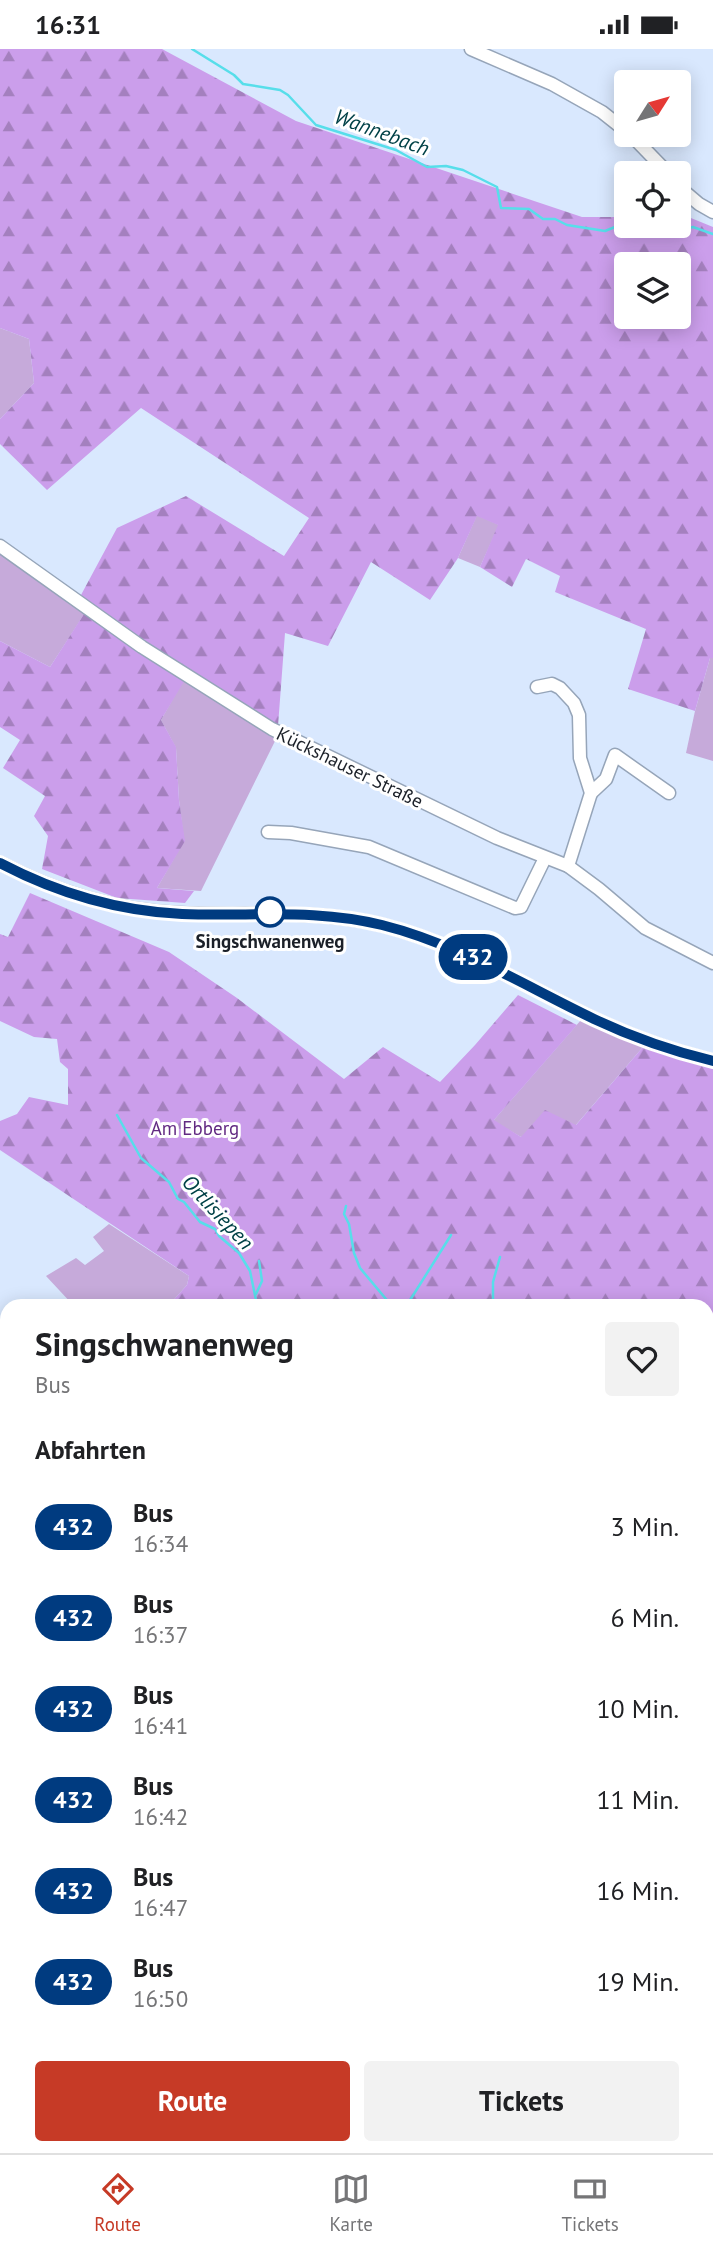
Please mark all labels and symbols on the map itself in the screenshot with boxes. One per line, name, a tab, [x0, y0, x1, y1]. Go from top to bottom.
north arrow	[614, 70, 691, 147]
water label: Wannebach	[331, 102, 433, 162]
street label: Kückshauser Straße	[273, 721, 427, 813]
marker: Singschwanenweg	[255, 897, 285, 927]
place label: Singschwanenweg	[195, 929, 345, 953]
line badge: 432	[433, 934, 513, 980]
park label: Am Ebberg	[151, 1116, 239, 1140]
water label: Ortlisiepen	[176, 1169, 260, 1255]

